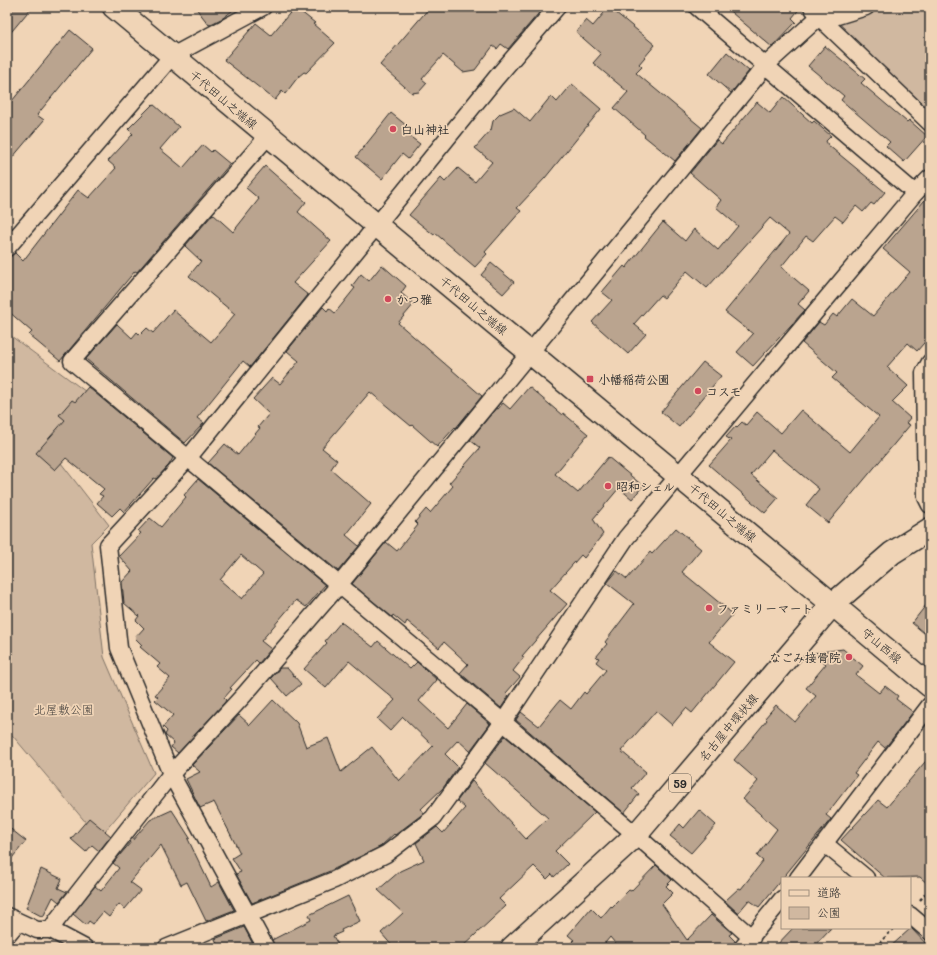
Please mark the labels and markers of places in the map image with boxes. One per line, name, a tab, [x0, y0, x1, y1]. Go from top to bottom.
place label: 白山神社	[401, 121, 449, 137]
marker: 白山神社	[388, 124, 398, 134]
place label: かつ雅	[396, 291, 432, 307]
marker: かつ雅	[383, 294, 393, 304]
place label: 小幡稲荷公園	[598, 371, 670, 387]
marker: 小幡稲荷公園	[585, 374, 595, 384]
place label: コスモ	[706, 383, 742, 399]
marker: コスモ	[693, 386, 703, 396]
place label: 昭和シェル	[616, 478, 675, 494]
marker: 昭和シェル	[603, 481, 613, 491]
place label: ファミリーマート	[717, 600, 813, 616]
marker: ファミリーマート	[704, 603, 714, 613]
place label: なごみ接骨院	[769, 649, 841, 665]
marker: なごみ接骨院	[844, 652, 854, 662]

